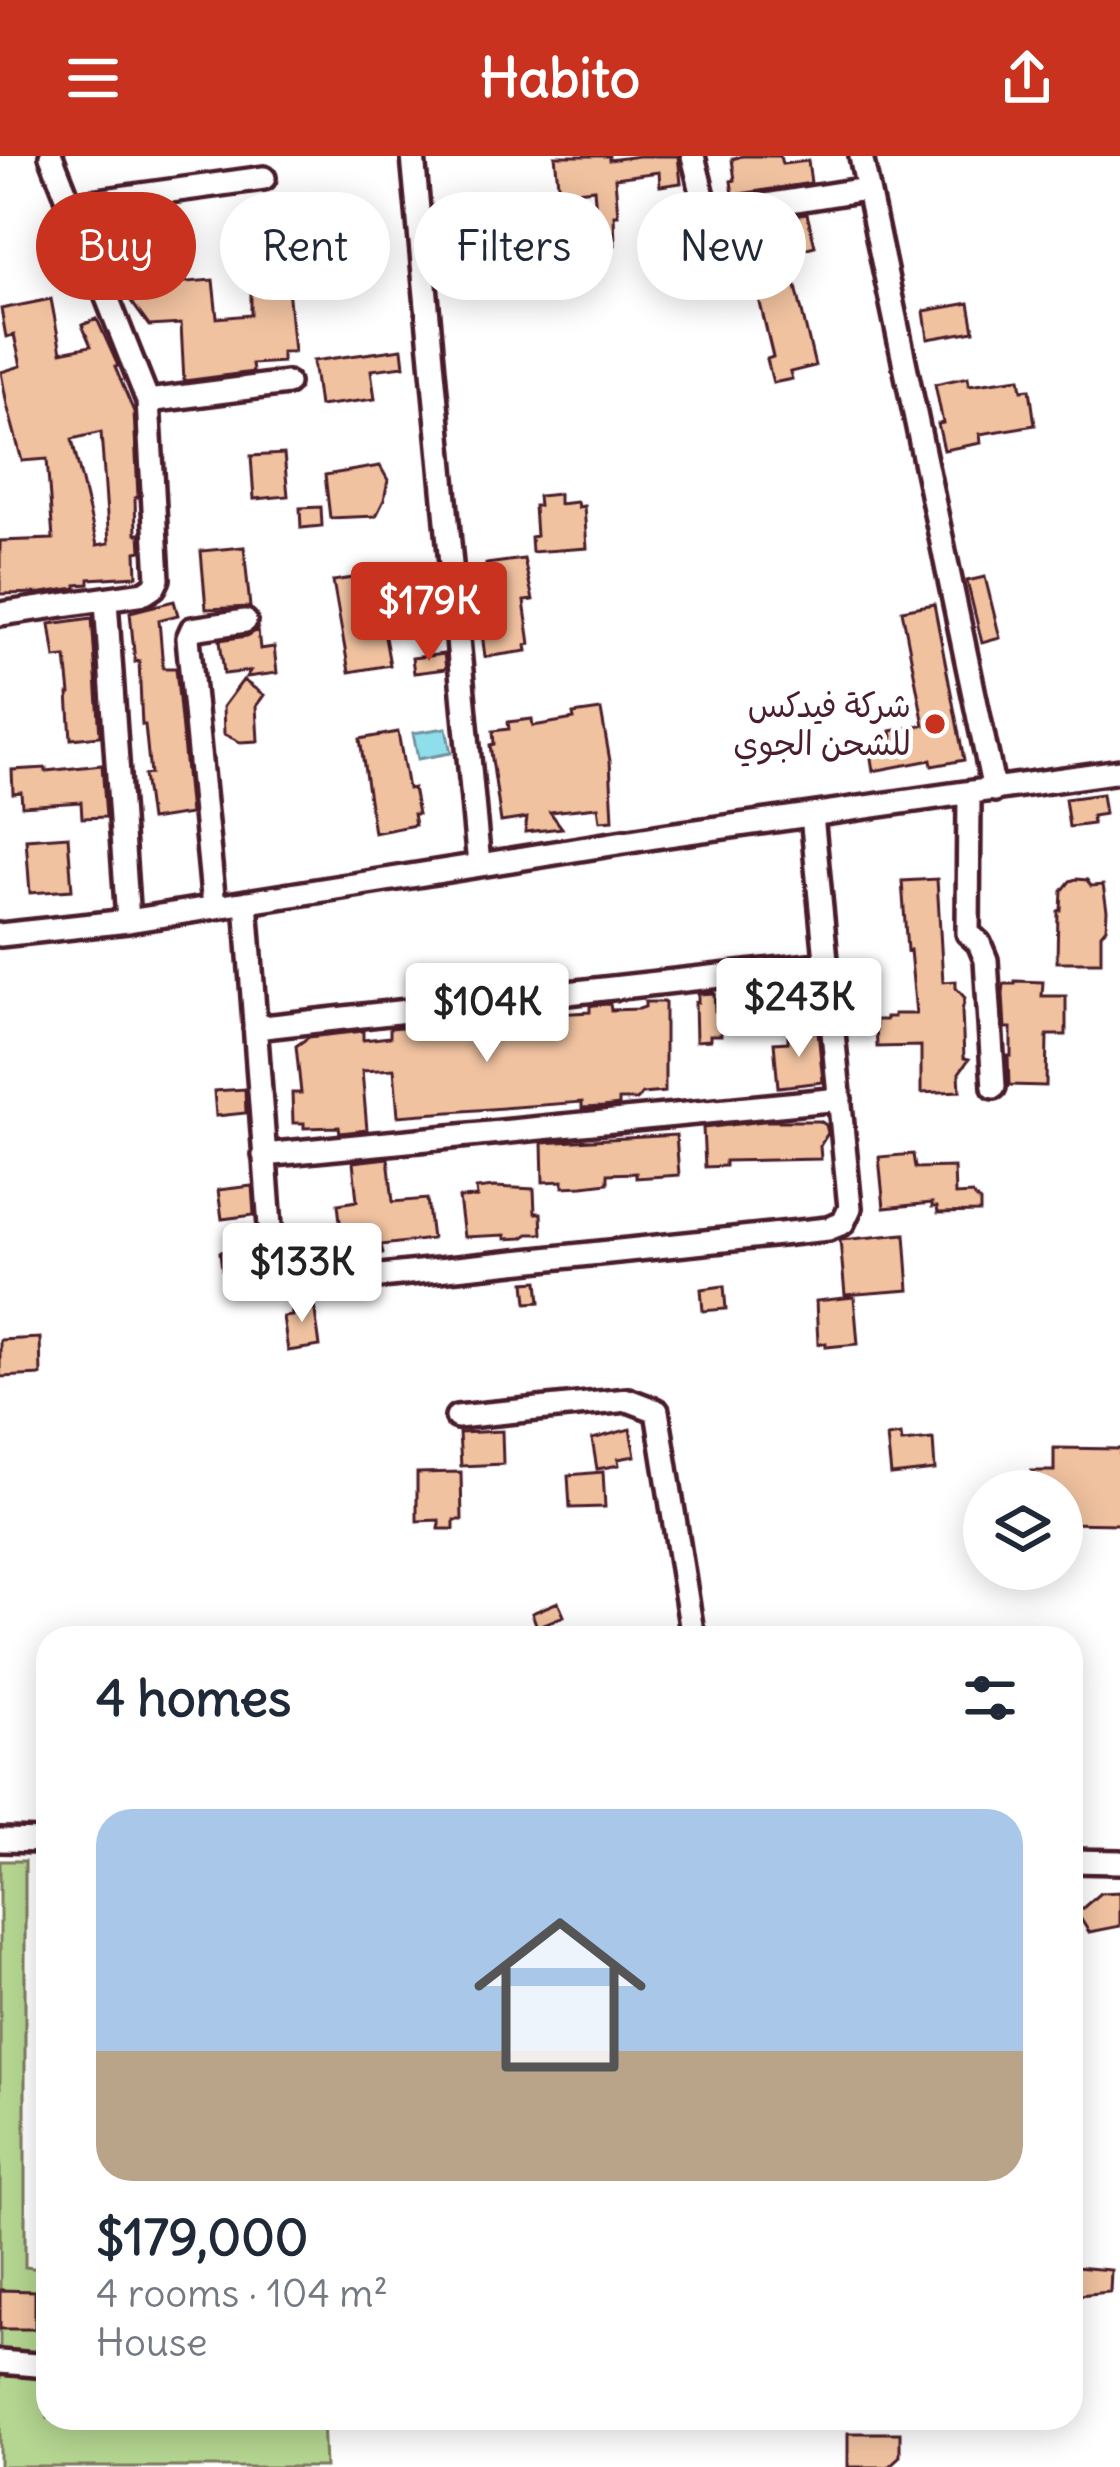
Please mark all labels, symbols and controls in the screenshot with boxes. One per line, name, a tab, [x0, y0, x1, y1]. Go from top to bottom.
text: Habito	[480, 44, 640, 112]
icon: menu	[60, 45, 126, 111]
icon: share	[994, 45, 1060, 111]
chip: Buy	[36, 192, 196, 300]
chip: Rent	[220, 192, 390, 300]
chip: Filters	[414, 192, 613, 300]
chip: New	[637, 192, 806, 300]
pin: $179K	[345, 562, 513, 664]
text: $179K	[378, 576, 480, 625]
place label: شركة فيدكس للشحن الجوي	[733, 684, 911, 767]
marker: شركة فيدكس للشحن الجوي	[922, 711, 948, 737]
pin: $243K	[715, 958, 883, 1060]
pin: $104K	[403, 963, 571, 1065]
text: $243K	[743, 972, 855, 1021]
text: $104K	[433, 977, 541, 1026]
pin: $133K	[218, 1223, 386, 1325]
text: $133K	[250, 1237, 354, 1286]
map controls	[963, 1470, 1083, 1590]
button: layers	[963, 1470, 1083, 1590]
icon: filters	[957, 1665, 1023, 1731]
text: 4 homes	[96, 1666, 291, 1730]
icon: home	[452, 1887, 668, 2103]
text: $179,000	[96, 2205, 308, 2269]
text: 4 rooms · 104 m²	[96, 2269, 388, 2318]
text: House	[96, 2318, 207, 2367]

